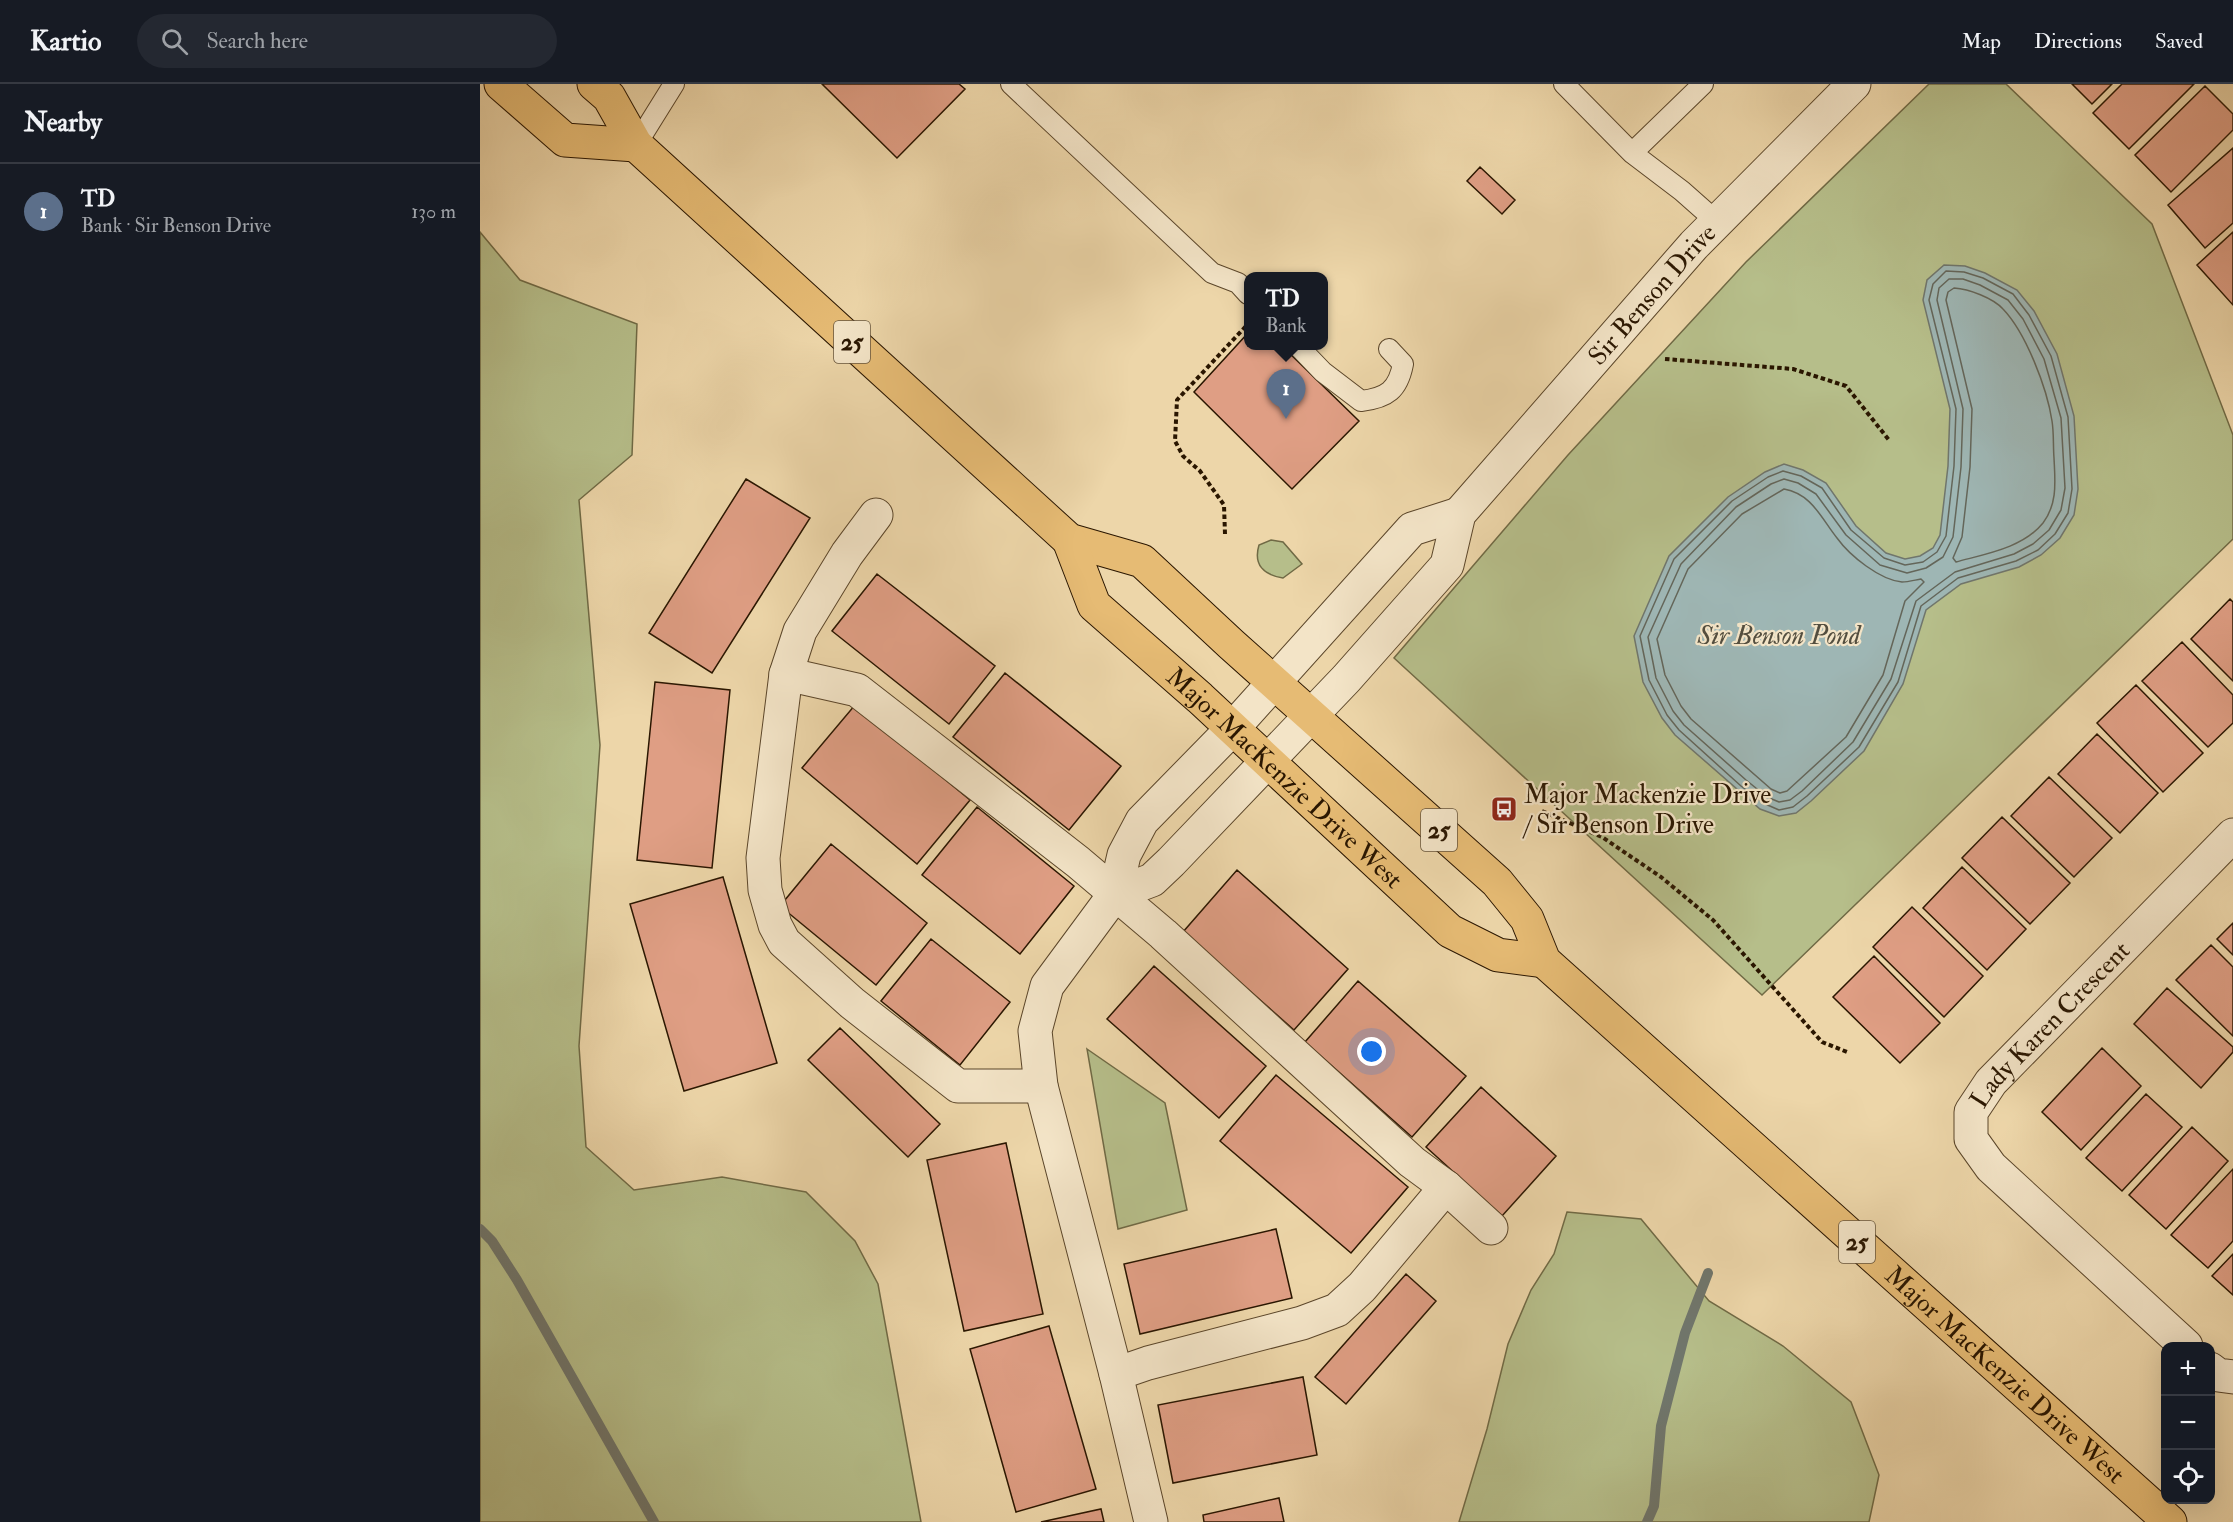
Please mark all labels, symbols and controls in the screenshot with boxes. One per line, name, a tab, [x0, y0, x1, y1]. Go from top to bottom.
search box	[137, 14, 557, 68]
text: Kartio	[30, 24, 101, 59]
icon: search	[158, 25, 191, 58]
text: Search here	[206, 27, 308, 55]
text: Map	[1961, 28, 2001, 55]
text: Directions	[2034, 28, 2122, 55]
text: Saved	[2155, 28, 2203, 55]
text: Nearby	[24, 107, 102, 139]
text: TD	[81, 185, 115, 213]
text: 1	[40, 199, 47, 224]
text: 130 m	[411, 199, 456, 224]
text: Bank · Sir Benson Drive	[81, 213, 271, 238]
street label: Sir Benson Drive	[1582, 217, 1723, 372]
popup	[1244, 272, 1328, 350]
text: TD	[1265, 285, 1300, 313]
text: Bank	[1265, 313, 1307, 338]
road number: 25	[834, 321, 870, 363]
pin: 1	[1266, 370, 1306, 419]
water label: Sir Benson Pond	[1697, 619, 1862, 652]
street label: Major MacKenzie Drive West	[1159, 661, 1409, 896]
place label: Major Mackenzie Drive / Sir Benson Drive	[1522, 779, 1771, 841]
bus stop icon: Major Mackenzie Drive / Sir Benson Drive	[1489, 794, 1519, 824]
road number: 25	[1421, 809, 1457, 851]
street label: Lady Karen Crescent	[1963, 935, 2137, 1114]
your location	[1357, 1037, 1386, 1066]
road number: 25	[1839, 1221, 1875, 1263]
street label: Major MacKenzie Drive West	[1878, 1260, 2131, 1491]
map controls	[2161, 1342, 2215, 1504]
button: +	[2161, 1342, 2215, 1396]
button: −	[2161, 1396, 2215, 1450]
button: locate	[2161, 1450, 2215, 1504]

